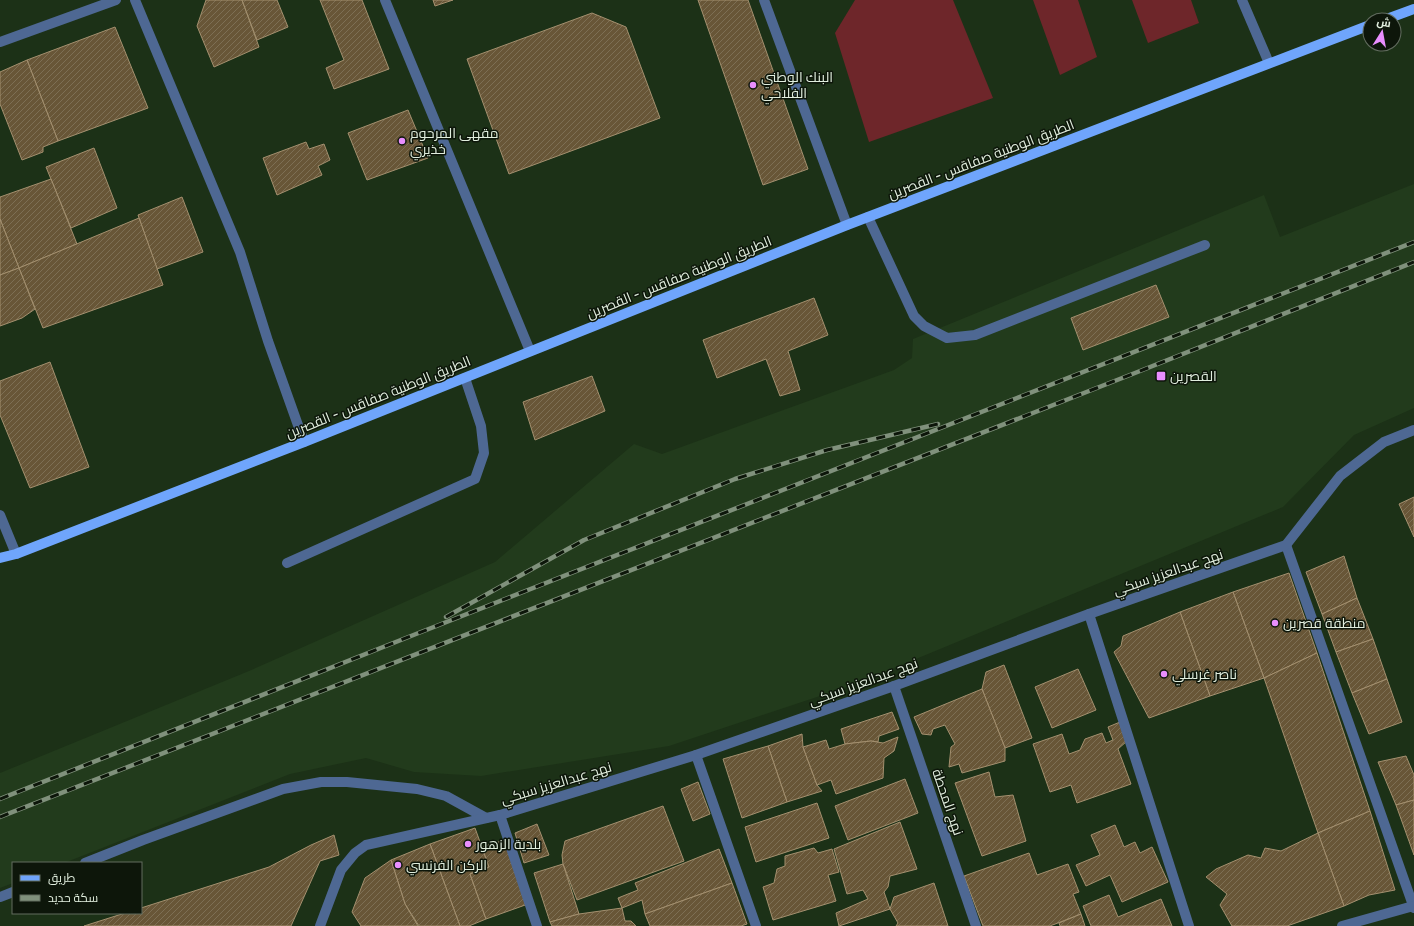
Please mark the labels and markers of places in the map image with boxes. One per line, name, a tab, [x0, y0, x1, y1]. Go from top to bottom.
place label: البنك الوطني الفلاحي	[761, 68, 833, 105]
marker: البنك الوطني الفلاحي	[748, 80, 758, 90]
place label: مقهى المرحوم خذيري	[410, 124, 499, 161]
marker: مقهى المرحوم خذيري	[397, 136, 407, 146]
place label: القصرين	[1170, 367, 1217, 385]
marker: القصرين	[1155, 370, 1167, 382]
place label: منطقة قصرين	[1283, 614, 1366, 632]
marker: منطقة قصرين	[1270, 618, 1280, 628]
place label: ناصر غرسلي	[1172, 665, 1237, 686]
marker: ناصر غرسلي	[1159, 669, 1169, 679]
place label: بلدية الزهور	[475, 835, 541, 853]
marker: بلدية الزهور	[463, 839, 473, 849]
place label: الركن الفرنسي	[406, 856, 487, 876]
marker: الركن الفرنسي	[393, 860, 403, 870]

